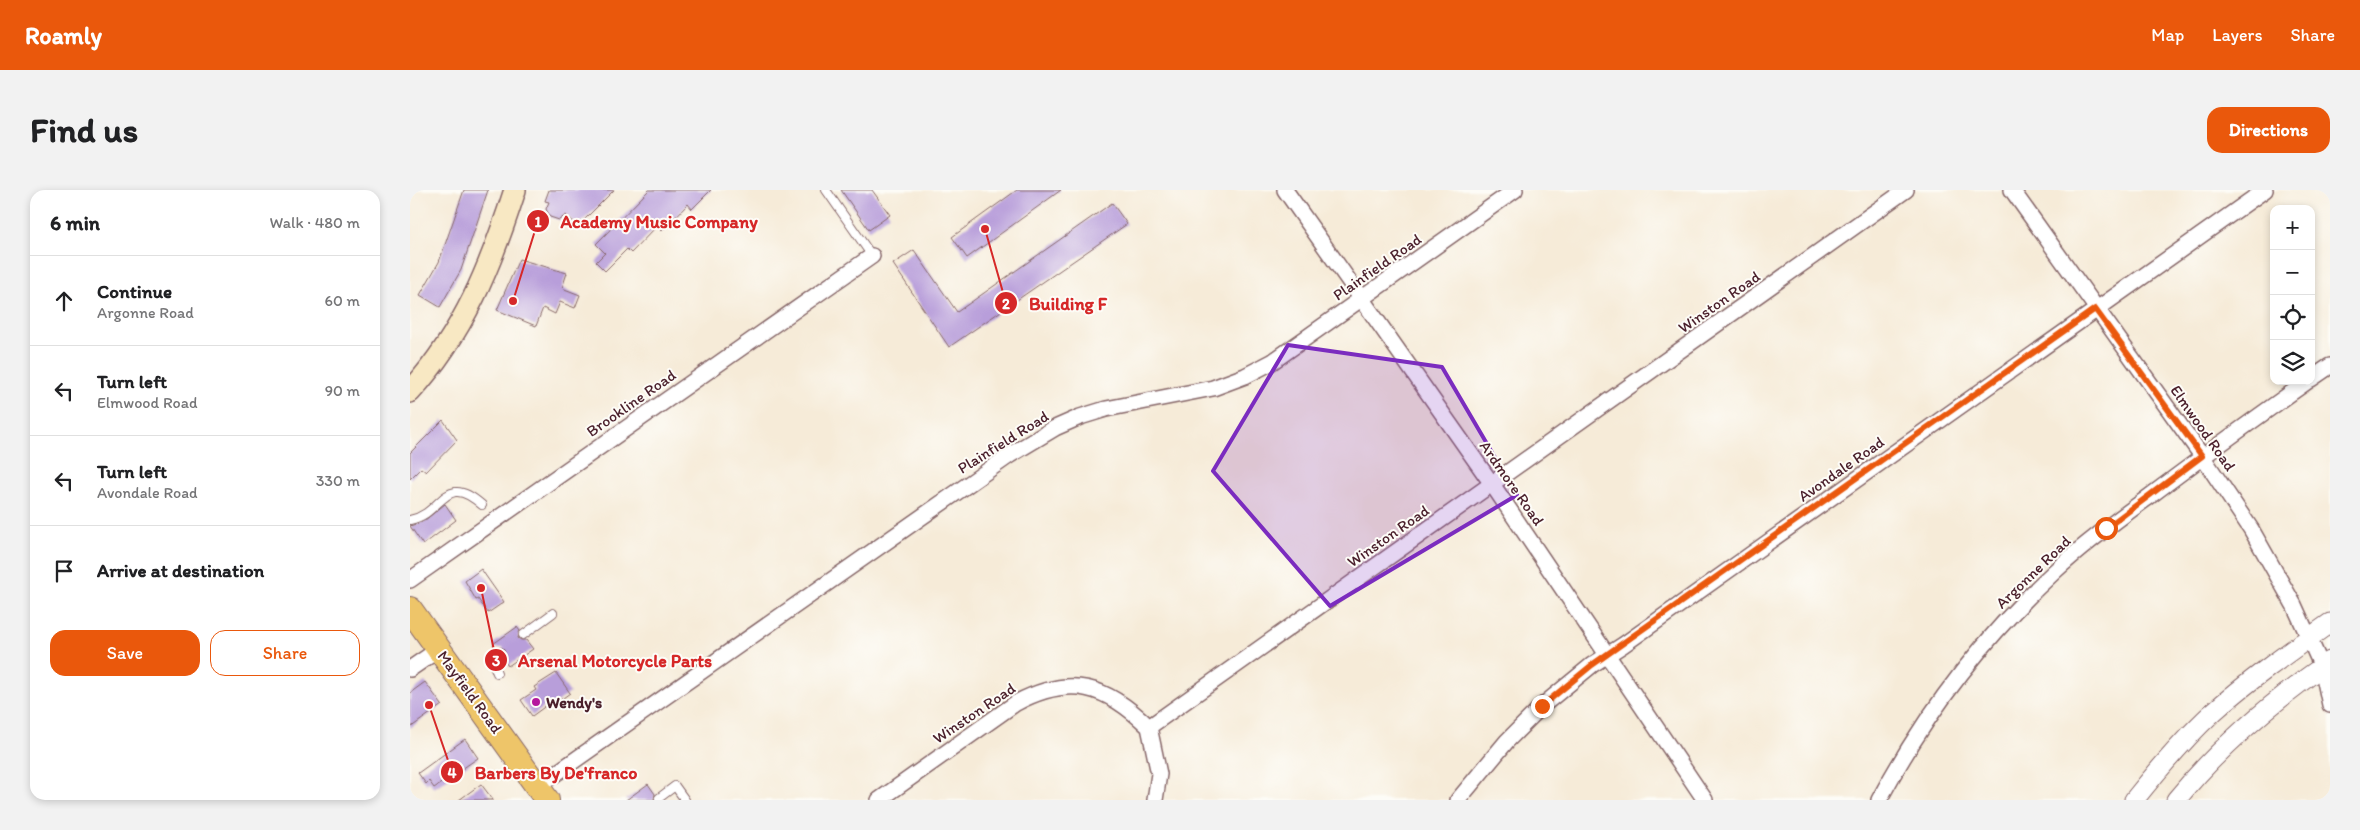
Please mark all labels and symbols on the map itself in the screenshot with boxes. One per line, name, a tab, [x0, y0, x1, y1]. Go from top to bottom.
callout: Academy Music Company	[525, 205, 767, 238]
text: Academy Music Company	[559, 211, 758, 233]
text: 1	[535, 213, 542, 231]
street label: Plainfield Road	[1329, 229, 1425, 305]
street label: Winston Road	[1674, 267, 1764, 337]
callout: Building F	[994, 287, 1117, 320]
text: Building F	[1029, 293, 1108, 315]
text: 2	[1002, 295, 1010, 313]
street label: Brookline Road	[583, 365, 680, 441]
street label: Elmwood Road	[2166, 381, 2240, 475]
street label: Plainfield Road	[954, 406, 1052, 478]
street label: Avondale Road	[1794, 432, 1888, 506]
street label: Ardmore Road	[1476, 437, 1548, 529]
street label: Winston Road	[1343, 501, 1433, 571]
route start	[2095, 517, 2118, 540]
street label: Argonne Road	[1992, 531, 2075, 612]
callout: Arsenal Motorcycle Parts	[483, 644, 722, 677]
street label: Mayfield Road	[434, 647, 507, 737]
text: Arsenal Motorcycle Parts	[517, 650, 712, 672]
text: 3	[492, 652, 500, 670]
street label: Winston Road	[929, 678, 1019, 748]
place label: Wendy's	[546, 693, 602, 713]
route end	[1531, 695, 1554, 718]
marker: Wendy's	[530, 696, 542, 708]
callout: Barbers By De'franco	[439, 756, 648, 789]
text: Barbers By De'franco	[475, 762, 637, 784]
text: 4	[447, 764, 457, 782]

